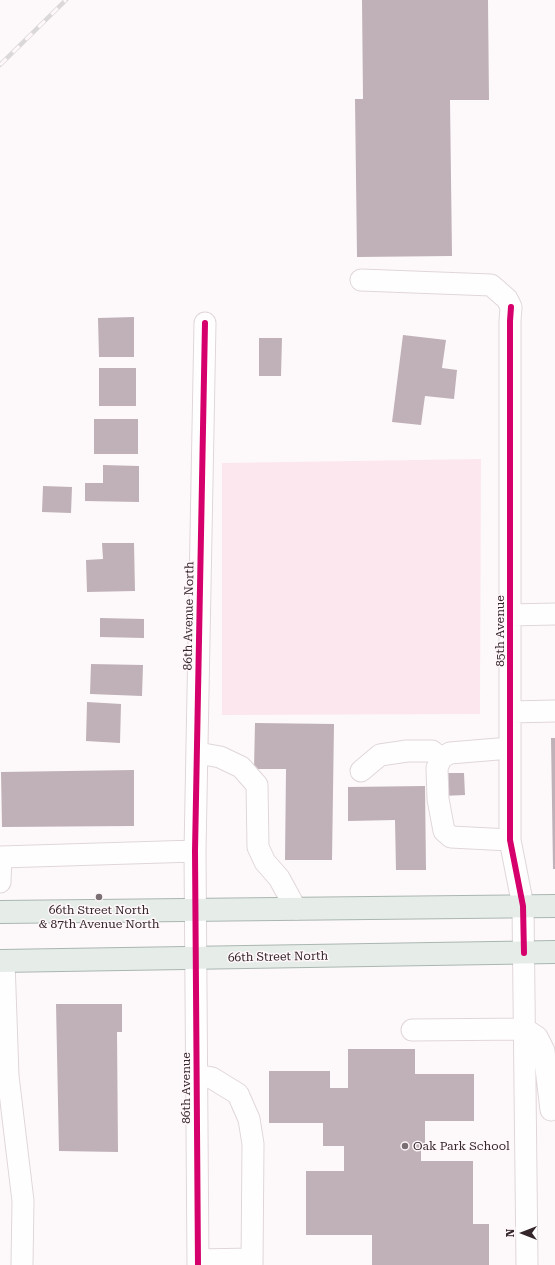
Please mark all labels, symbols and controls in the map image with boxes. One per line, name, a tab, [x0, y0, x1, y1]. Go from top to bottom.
street label: 86th Avenue North	[181, 561, 197, 671]
street label: 85th Avenue	[493, 595, 507, 667]
marker: 66th Street North & 87th Avenue North	[94, 892, 104, 902]
place label: 66th Street North & 87th Avenue North	[39, 903, 159, 931]
street label: 66th Street North	[228, 949, 328, 965]
street label: 86th Avenue	[179, 1052, 193, 1124]
place label: Oak Park School	[413, 1139, 510, 1153]
marker: Oak Park School	[400, 1141, 410, 1151]
north arrow	[503, 1213, 543, 1253]
text: N	[504, 1229, 517, 1237]

